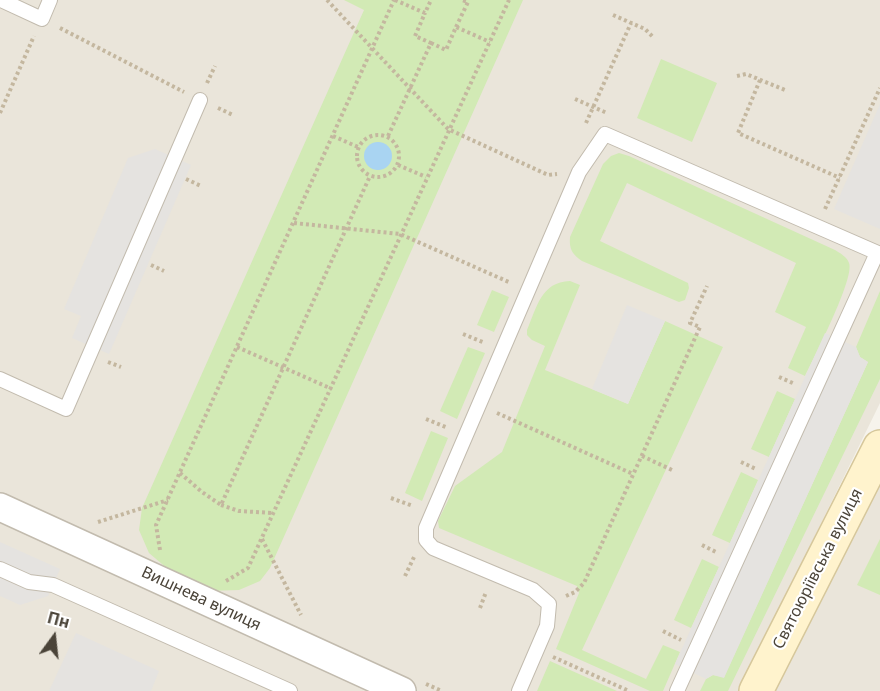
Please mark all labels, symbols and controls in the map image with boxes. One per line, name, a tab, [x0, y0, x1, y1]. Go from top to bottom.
street label: Святоюріївська вулиця	[769, 486, 867, 652]
street label: Вишнева вулиця	[138, 563, 264, 635]
text: Пн	[45, 606, 72, 633]
north arrow	[24, 607, 84, 667]

